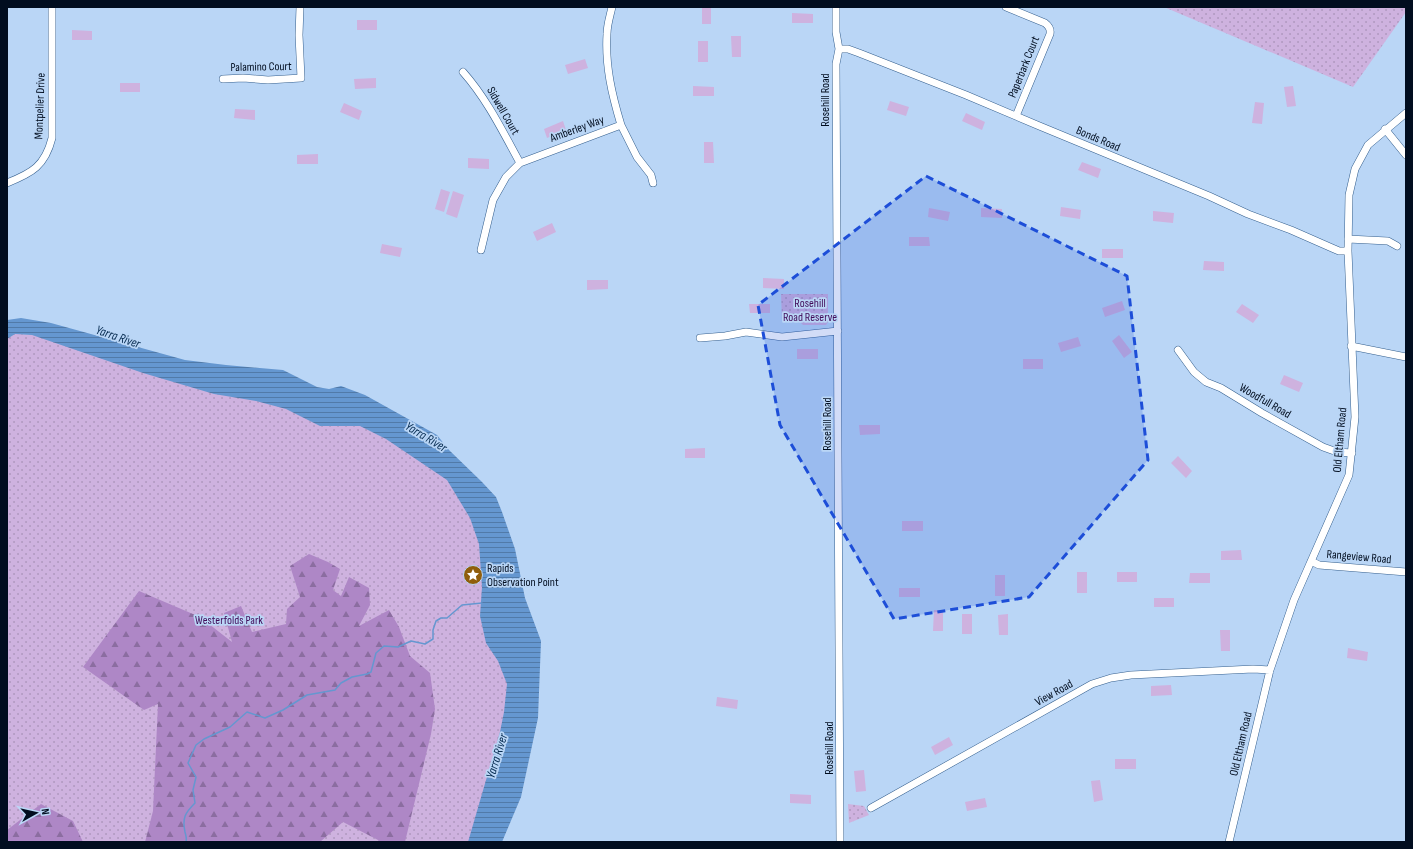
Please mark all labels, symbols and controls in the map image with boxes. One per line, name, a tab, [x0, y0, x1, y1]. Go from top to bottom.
street label: Paperbark Court	[1005, 34, 1043, 100]
street label: Palamino Court	[230, 59, 292, 75]
street label: Montpelier Drive	[31, 72, 49, 140]
street label: Rosehill Road	[818, 73, 833, 127]
street label: Sidwell Court	[483, 84, 523, 138]
street label: Amberley Way	[547, 112, 606, 146]
street label: Bonds Road	[1074, 123, 1122, 155]
park label: Rosehill Road Reserve	[783, 296, 837, 325]
water label: Yarra River	[94, 322, 144, 353]
street label: Woodfull Road	[1236, 380, 1294, 422]
street label: Rosehill Road	[820, 397, 835, 451]
street label: Old Eltham Road	[1330, 407, 1350, 473]
water label: Yarra River	[402, 418, 451, 456]
street label: Rangeview Road	[1326, 547, 1392, 567]
place label: Rapids Observation Point	[487, 561, 559, 590]
place icon: Rapids Observation Point	[462, 564, 484, 586]
park label: Westerfolds Park	[195, 613, 263, 628]
street label: View Road	[1032, 676, 1076, 710]
street label: Old Eltham Road	[1226, 711, 1256, 777]
street label: Rosehill Road	[822, 721, 837, 775]
water label: Yarra River	[483, 730, 512, 780]
north arrow	[16, 793, 56, 833]
text: N	[39, 808, 52, 816]

